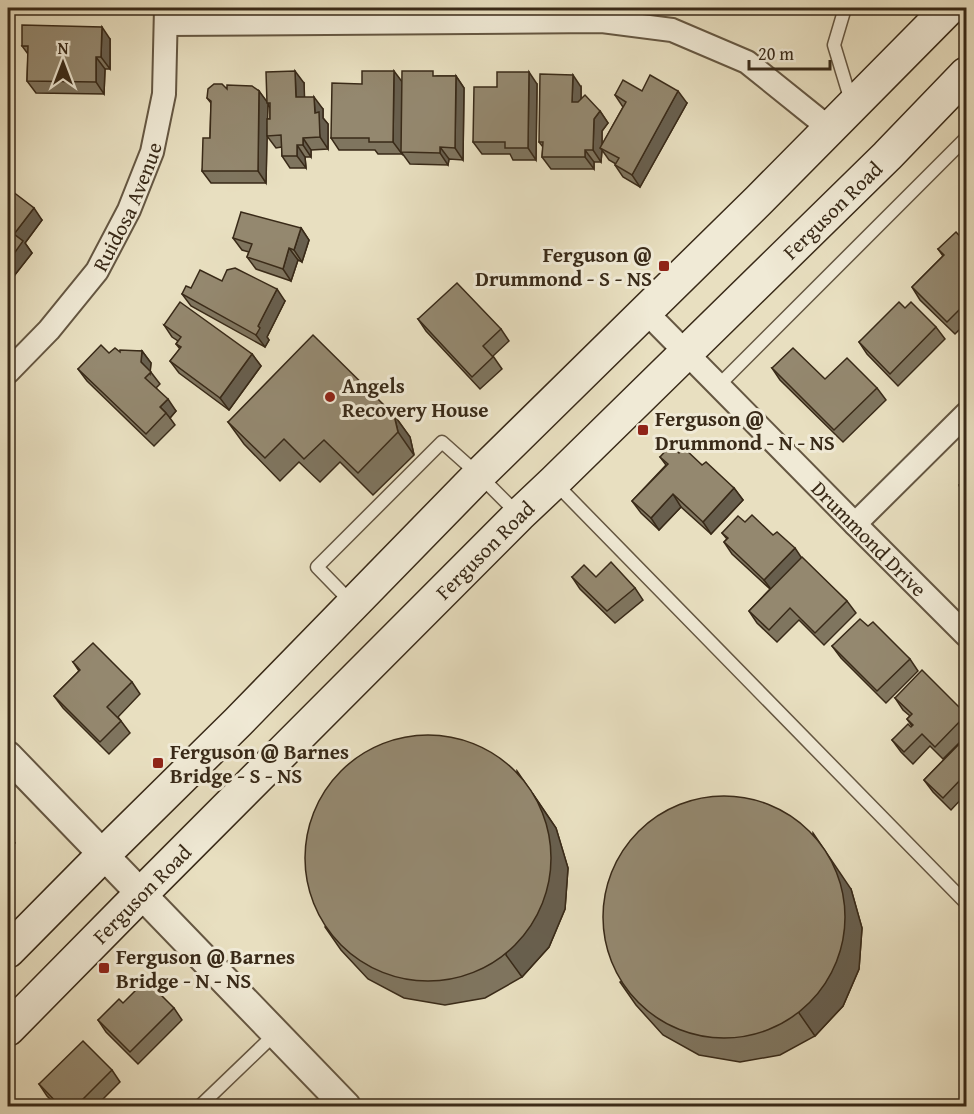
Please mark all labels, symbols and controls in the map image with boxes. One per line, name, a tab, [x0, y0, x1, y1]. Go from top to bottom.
north arrow	[33, 33, 93, 93]
scale bar	[749, 33, 830, 71]
text: N	[58, 36, 69, 60]
text: 20 m	[758, 40, 794, 67]
street label: Ruidosa Avenue	[84, 140, 169, 277]
street label: Ferguson Road	[775, 153, 890, 266]
place label: Ferguson @ Drummond - S - NS	[475, 239, 652, 294]
marker: Ferguson @ Drummond - S - NS	[657, 259, 671, 273]
place label: Angels Recovery House	[342, 370, 489, 425]
marker: Angels Recovery House	[323, 390, 337, 404]
place label: Ferguson @ Drummond - N - NS	[655, 403, 835, 458]
marker: Ferguson @ Drummond - N - NS	[636, 423, 650, 437]
street label: Drummond Drive	[805, 473, 934, 603]
street label: Ferguson Road	[428, 492, 542, 606]
place label: Ferguson @ Barnes Bridge - S - NS	[170, 736, 349, 791]
marker: Ferguson @ Barnes Bridge - S - NS	[151, 756, 165, 770]
street label: Ferguson Road	[85, 836, 199, 951]
place label: Ferguson @ Barnes Bridge - N - NS	[116, 941, 295, 996]
marker: Ferguson @ Barnes Bridge - N - NS	[97, 961, 111, 975]

